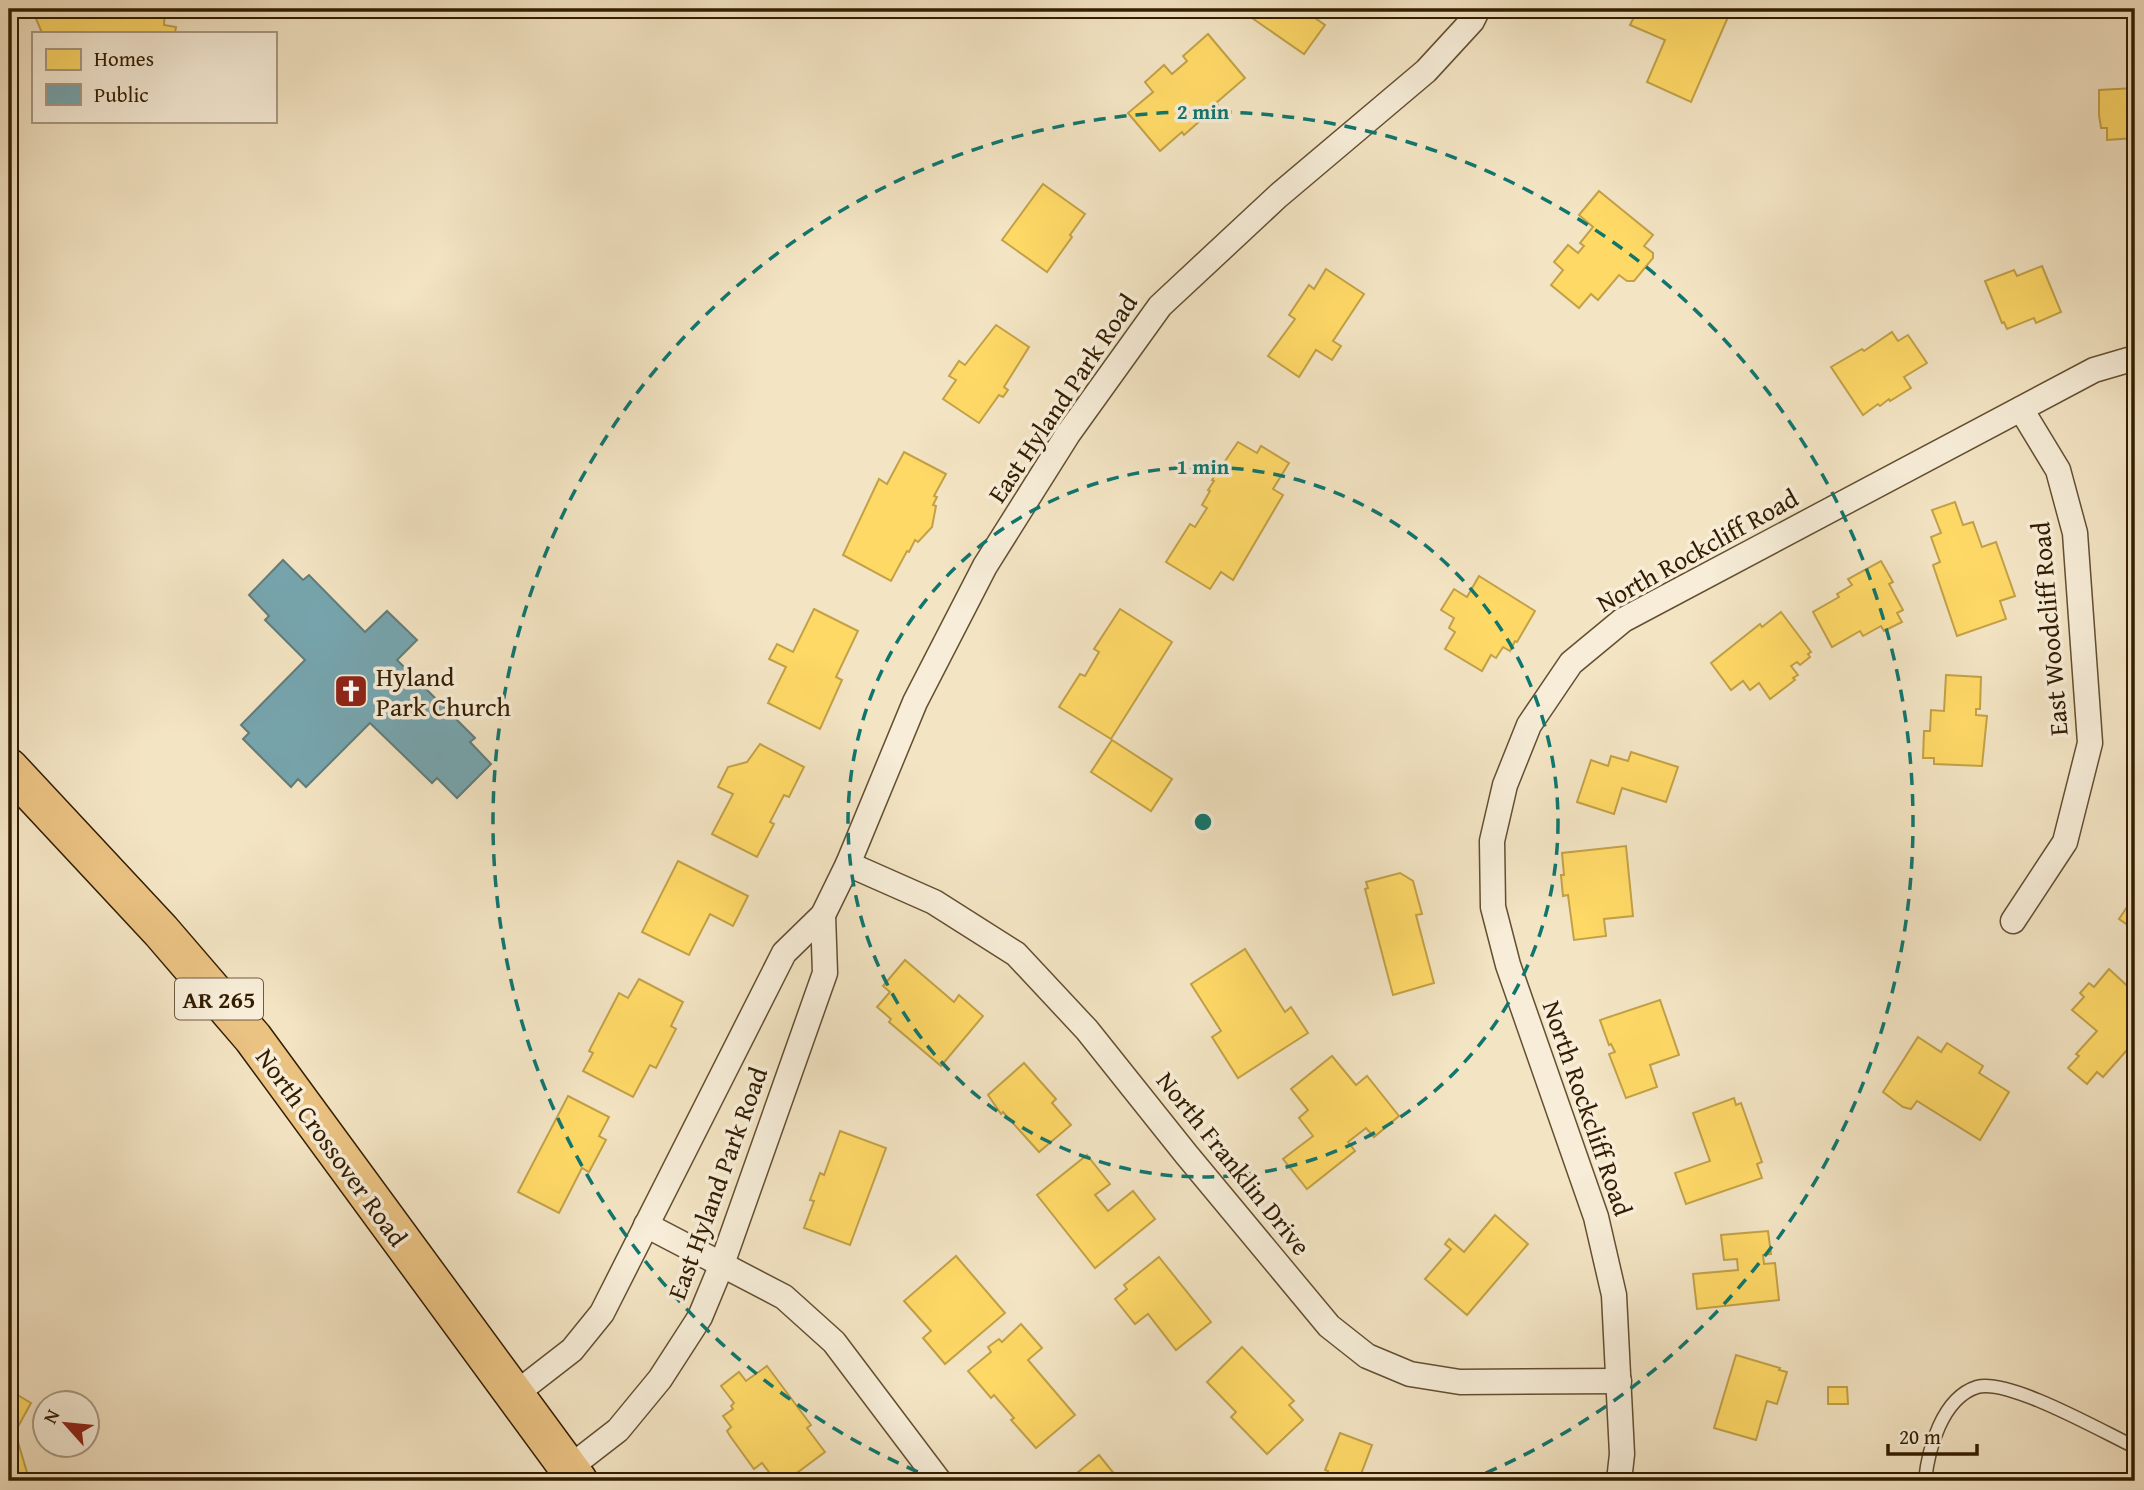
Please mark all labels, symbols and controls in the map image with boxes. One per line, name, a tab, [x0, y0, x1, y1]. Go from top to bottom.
legend	[32, 32, 276, 122]
text: Homes	[94, 43, 154, 74]
text: Public	[94, 79, 149, 110]
text: 2 min	[1177, 96, 1230, 127]
street label: East Hyland Park Road	[977, 285, 1147, 510]
text: 1 min	[1177, 451, 1230, 482]
street label: North Rockcliff Road	[1589, 478, 1805, 622]
street label: East Woodcliff Road	[2020, 520, 2078, 738]
place label: Hyland Park Church	[376, 657, 511, 726]
church icon: Hyland Park Church	[332, 672, 370, 710]
centre of rings	[1191, 810, 1215, 834]
road number: AR 265	[175, 979, 263, 1020]
street label: North Rockcliff Road	[1533, 995, 1643, 1221]
street label: North Crossover Road	[247, 1040, 417, 1254]
street label: East Hyland Park Road	[657, 1061, 777, 1305]
street label: North Franklin Drive	[1147, 1063, 1321, 1263]
north arrow	[32, 1388, 102, 1458]
text: N	[35, 1404, 66, 1428]
scale bar	[1888, 1413, 1978, 1457]
text: 20 m	[1899, 1421, 1941, 1452]

